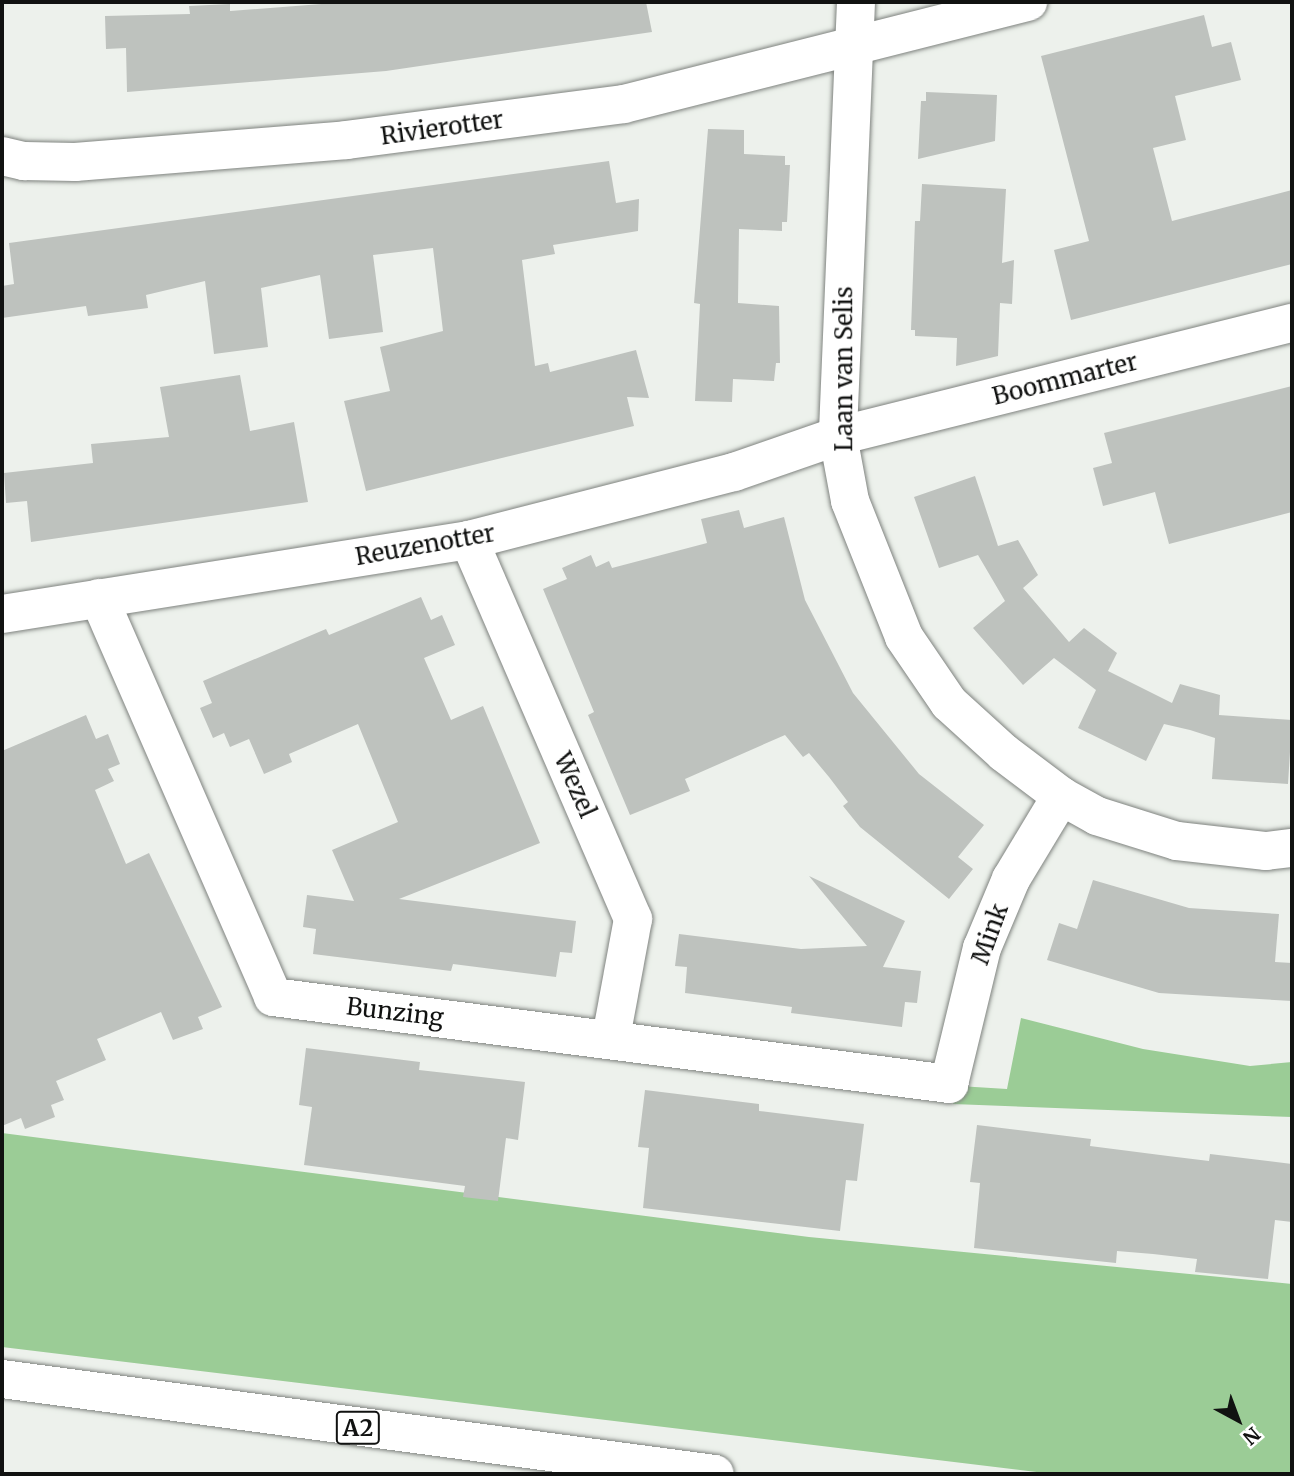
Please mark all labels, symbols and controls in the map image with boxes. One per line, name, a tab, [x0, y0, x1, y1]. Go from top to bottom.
street label: Rivierotter	[379, 105, 505, 151]
street label: Laan van Selis	[830, 286, 858, 452]
street label: Boommarter	[989, 347, 1141, 411]
street label: Reuzenotter	[353, 519, 497, 571]
street label: Wezel	[548, 748, 602, 822]
street label: Mink	[966, 900, 1014, 968]
street label: Bunzing	[345, 992, 445, 1032]
north arrow	[1203, 1385, 1273, 1455]
road number: A2	[335, 1408, 381, 1448]
text: N	[1238, 1422, 1265, 1450]

